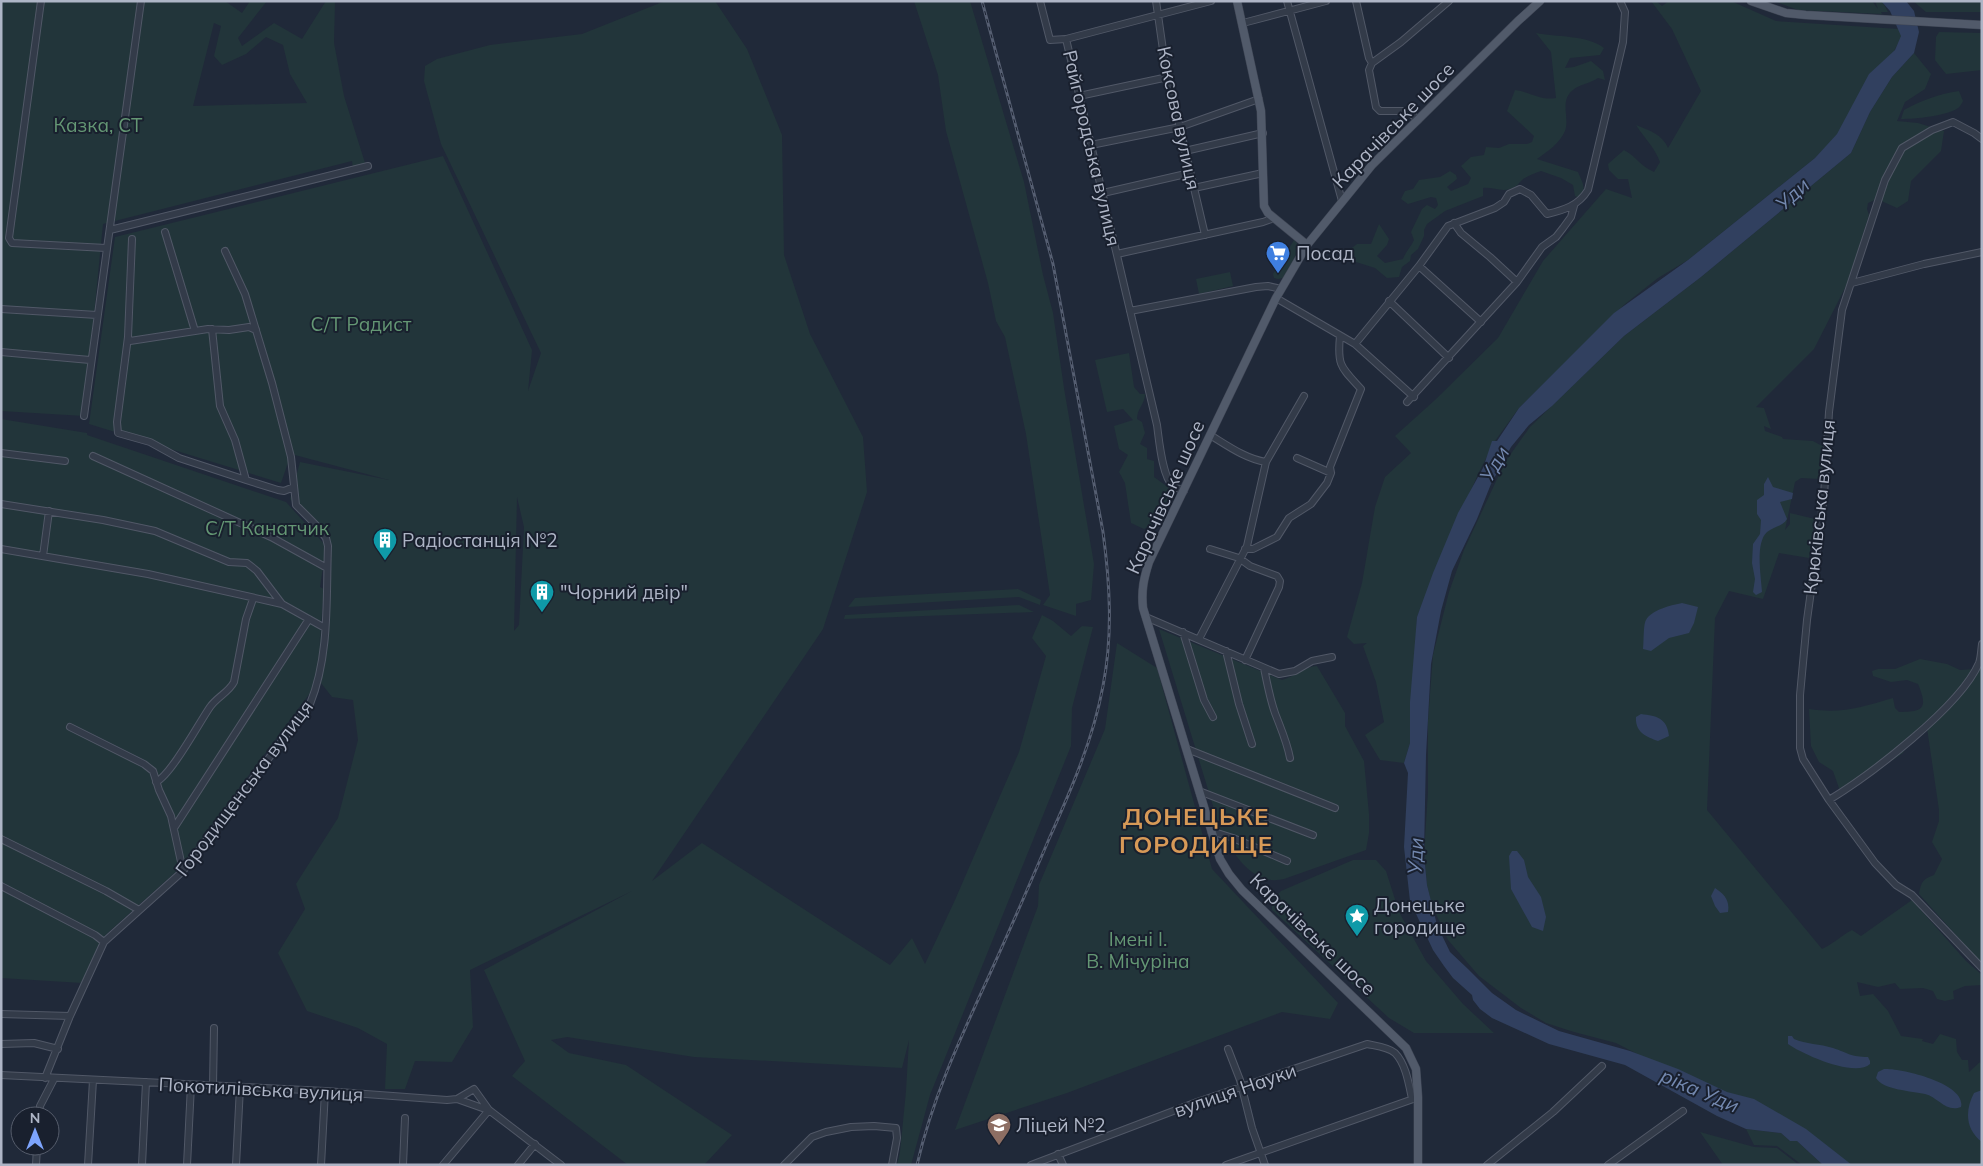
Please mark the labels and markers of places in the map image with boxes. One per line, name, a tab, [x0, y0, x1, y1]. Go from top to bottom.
supermarket icon: Посад	[1265, 240, 1291, 274]
place label: Посад	[1296, 241, 1355, 265]
building icon: Радiостанцiя №2	[372, 527, 398, 561]
place label: Радiостанцiя №2	[402, 528, 558, 552]
building icon: "Чорний двір"	[529, 579, 555, 613]
place label: "Чорний двір"	[560, 580, 688, 604]
place label: Донецьке городище	[1374, 893, 1466, 939]
place icon: Донецьке городище	[1344, 903, 1370, 937]
school or university icon: Ліцей №2	[986, 1112, 1012, 1146]
place label: Ліцей №2	[1016, 1113, 1106, 1137]

